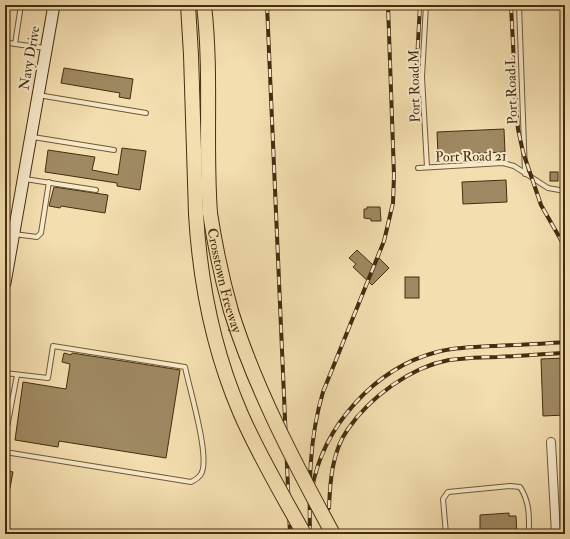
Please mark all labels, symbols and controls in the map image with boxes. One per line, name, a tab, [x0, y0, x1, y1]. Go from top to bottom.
street label: Navy Drive	[15, 24, 45, 92]
street label: Port Road M	[405, 49, 424, 123]
street label: Port Road L	[502, 55, 521, 125]
street label: Port Road 21	[435, 147, 507, 166]
street label: Crosstown Freeway	[204, 227, 246, 336]

